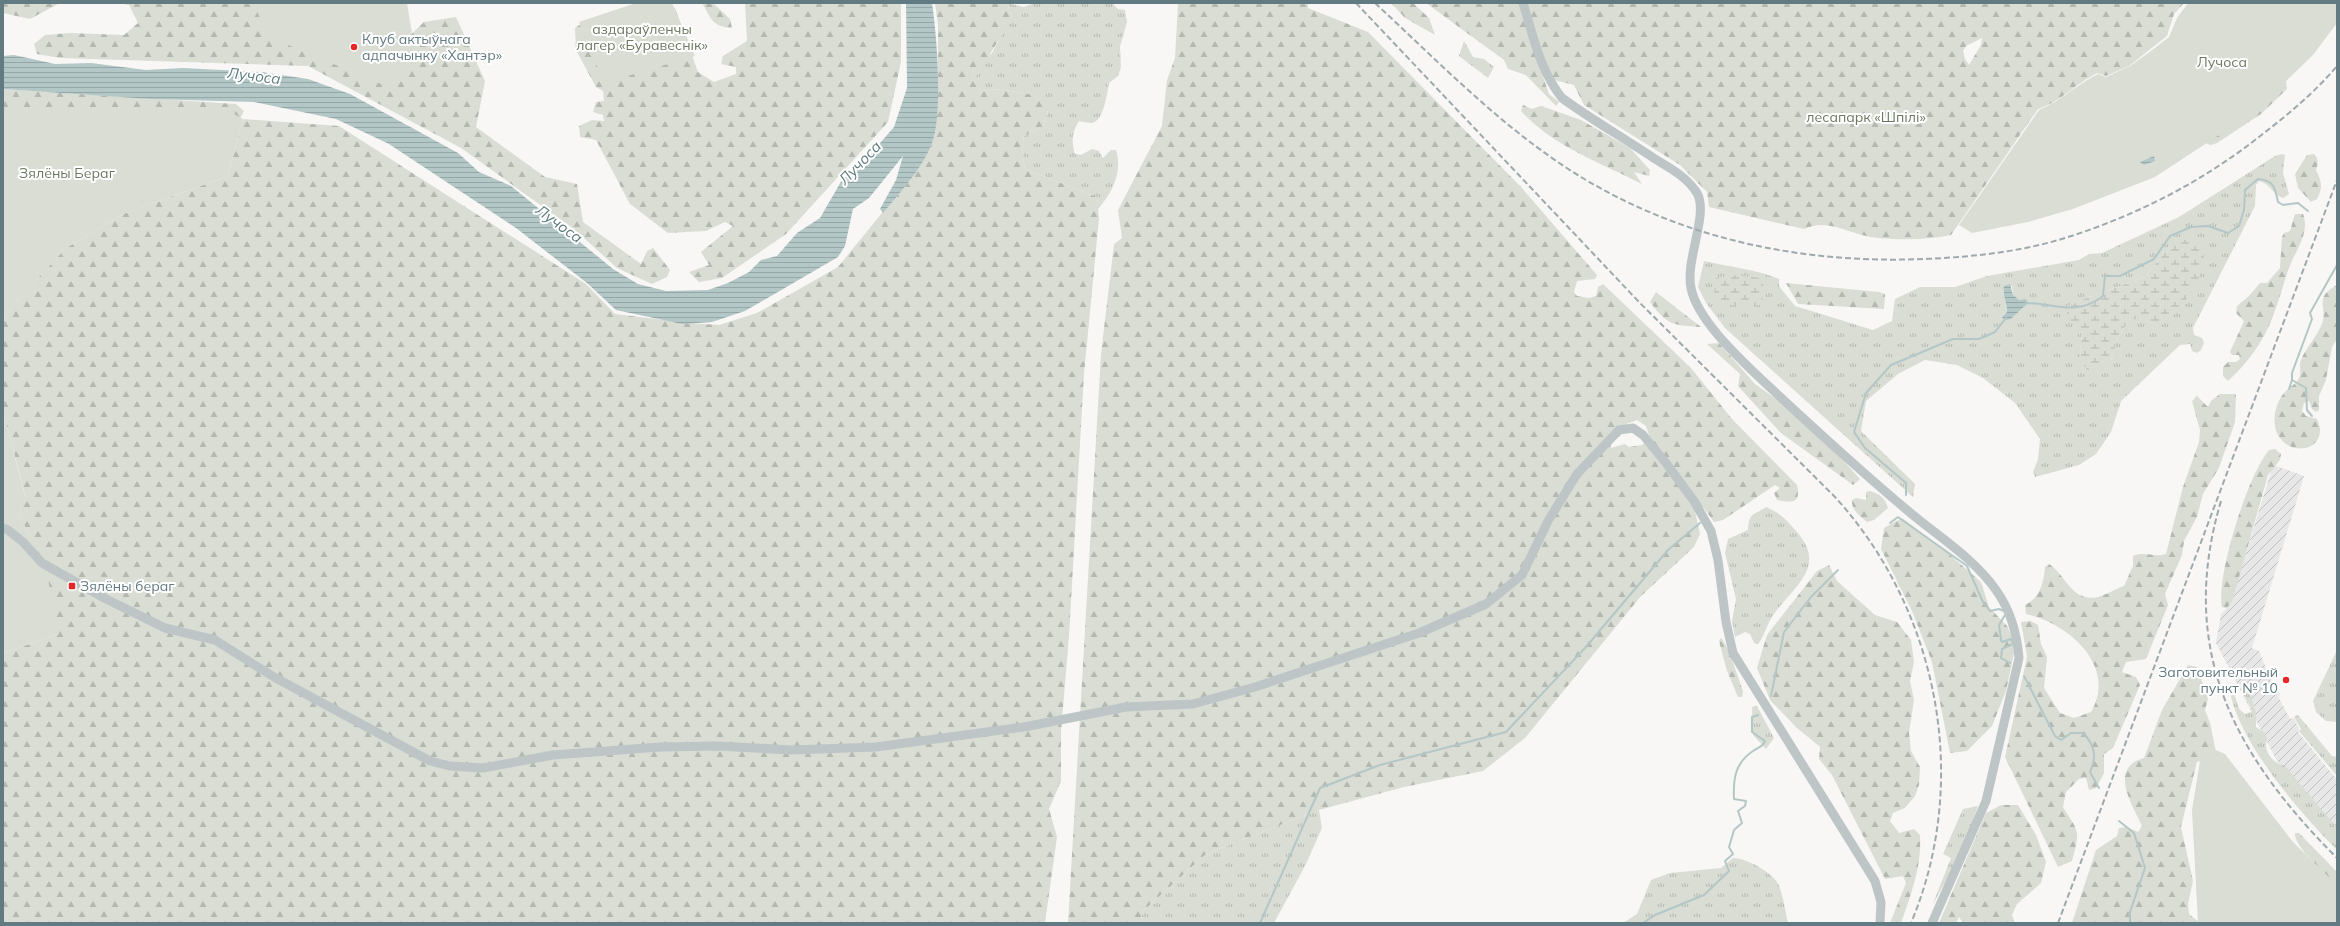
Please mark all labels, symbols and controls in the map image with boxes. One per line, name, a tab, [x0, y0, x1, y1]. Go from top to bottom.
park label: аздараўленчы лагер «Буравеснік»	[576, 20, 708, 54]
place label: Клуб актыўнага адпачынку «Хантэр»	[362, 30, 502, 64]
marker: Клуб актыўнага адпачынку «Хантэр»	[349, 42, 359, 52]
park label: Лучоса	[2197, 53, 2247, 71]
water label: Лучоса	[225, 63, 282, 88]
park label: лесапарк «Шпілі»	[1806, 108, 1926, 126]
water label: Лучоса	[834, 137, 885, 189]
park label: Зялёны Бераг	[19, 164, 116, 182]
water label: Лучоса	[531, 200, 586, 247]
place label: Зялёны бераг	[80, 577, 175, 595]
marker: Зялёны бераг	[67, 581, 77, 591]
place label: Заготовительный пункт № 10	[2158, 663, 2278, 697]
marker: Заготовительный пункт № 10	[2281, 675, 2291, 685]

